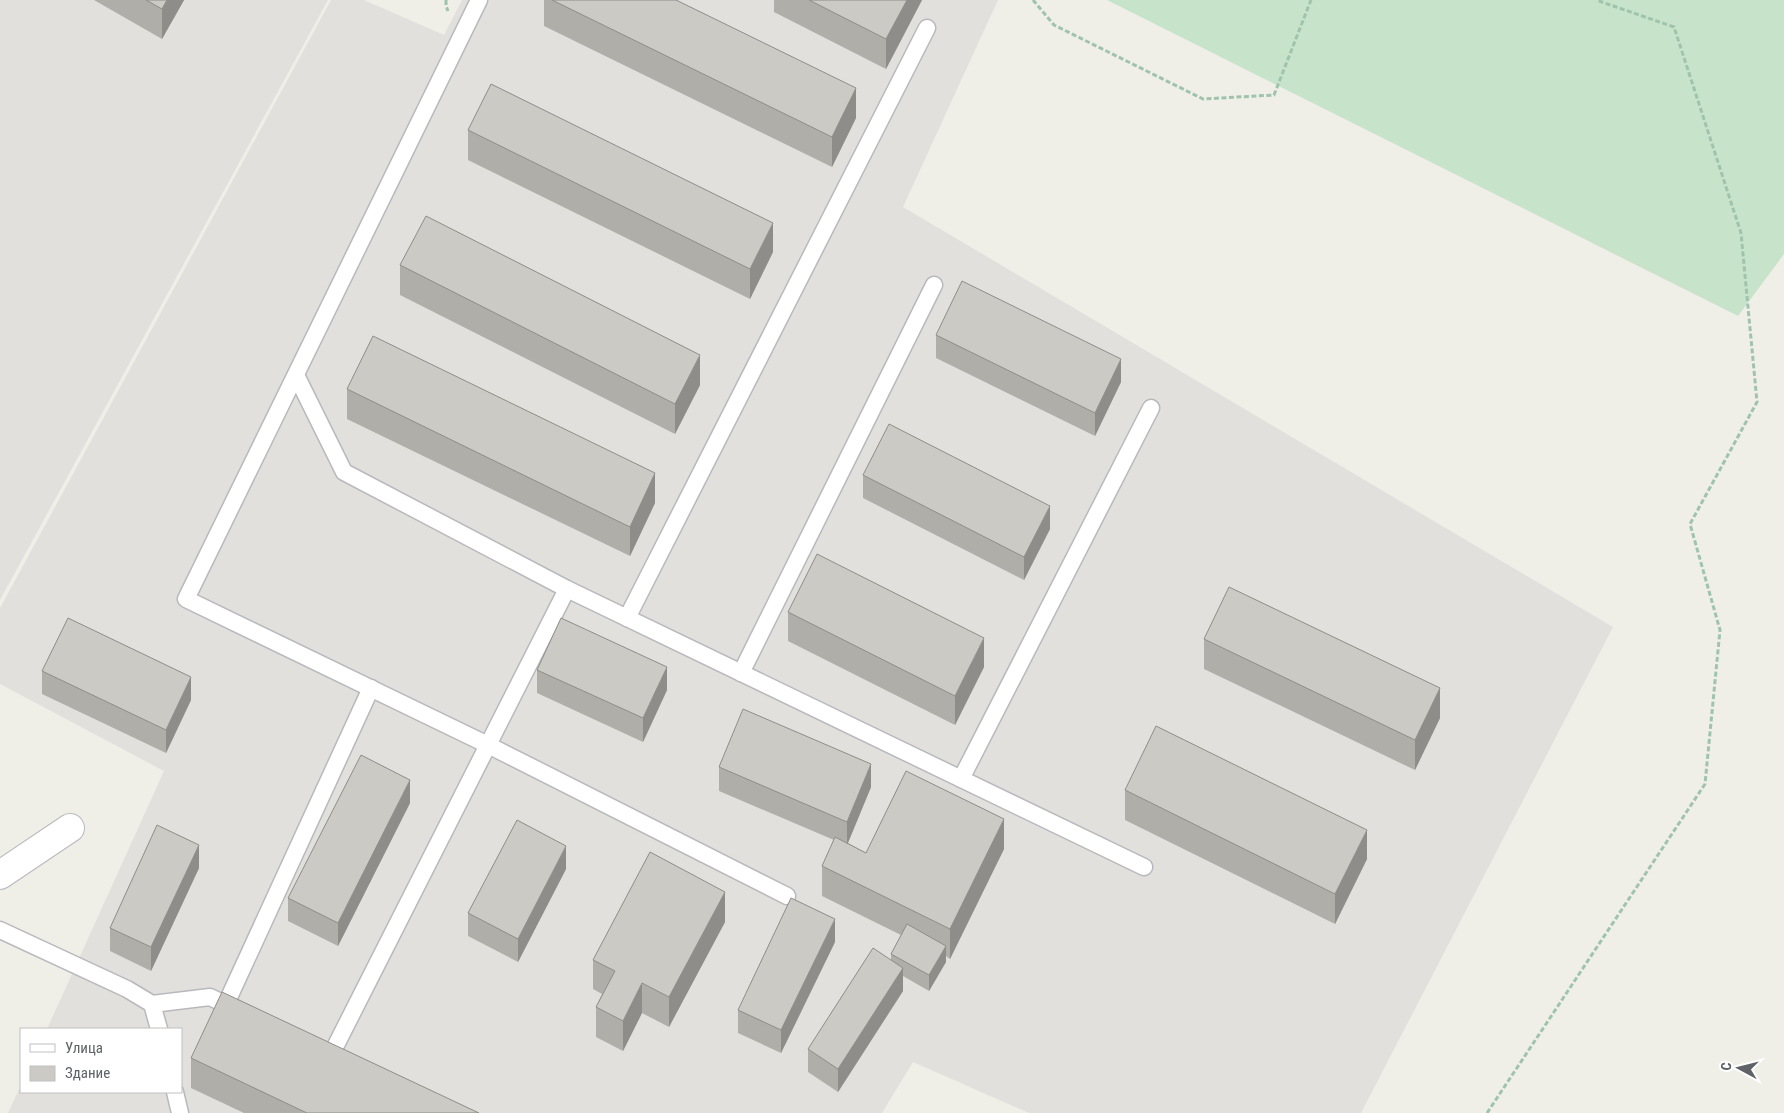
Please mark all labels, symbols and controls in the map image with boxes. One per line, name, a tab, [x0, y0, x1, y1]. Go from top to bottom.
legend	[20, 1028, 182, 1093]
text: Улица	[65, 1039, 103, 1057]
north arrow	[1714, 1043, 1764, 1093]
text: С	[1718, 1061, 1735, 1071]
text: Здание	[65, 1064, 110, 1082]

